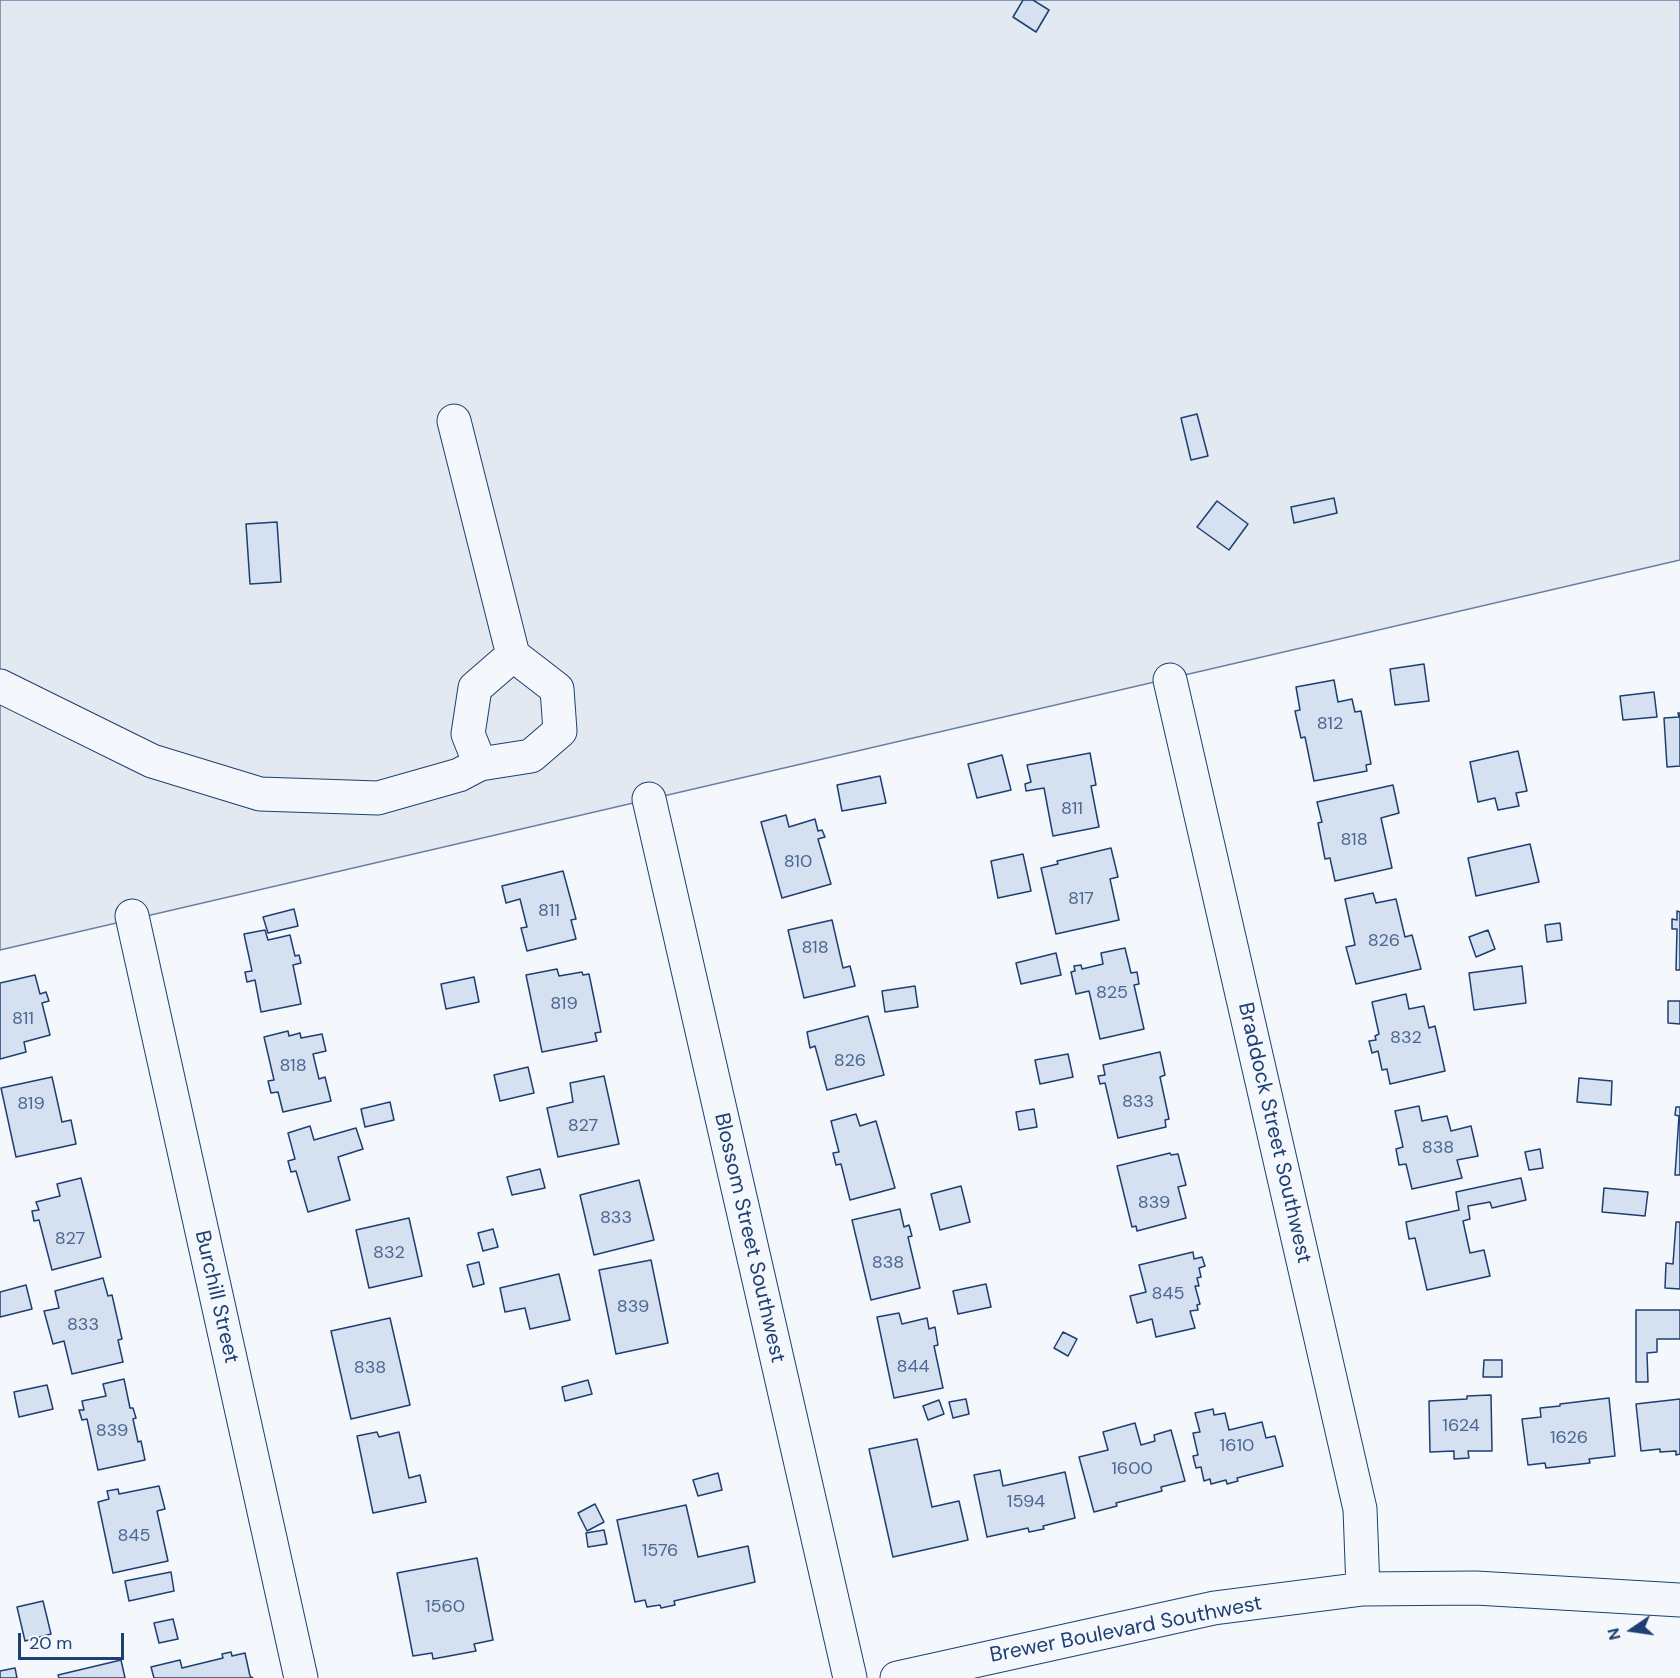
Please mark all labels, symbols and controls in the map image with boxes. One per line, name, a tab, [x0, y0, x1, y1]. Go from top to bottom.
house number: 812	[1317, 713, 1343, 735]
house number: 811	[1061, 798, 1083, 820]
house number: 818	[1340, 829, 1368, 851]
house number: 810	[784, 851, 812, 873]
house number: 817	[1068, 888, 1094, 910]
house number: 811	[538, 900, 560, 922]
house number: 826	[1368, 930, 1400, 952]
house number: 818	[801, 937, 829, 959]
house number: 825	[1096, 982, 1128, 1004]
house number: 819	[550, 993, 578, 1015]
street label: Braddock Street Southwest	[1232, 1000, 1316, 1266]
house number: 811	[12, 1008, 34, 1030]
house number: 832	[1390, 1027, 1422, 1049]
house number: 826	[834, 1050, 866, 1072]
house number: 818	[279, 1055, 307, 1077]
house number: 833	[1122, 1091, 1154, 1113]
house number: 819	[17, 1093, 45, 1115]
street label: Blossom Street Southwest	[708, 1111, 790, 1365]
house number: 827	[568, 1115, 598, 1137]
house number: 838	[1422, 1137, 1454, 1159]
house number: 839	[1138, 1192, 1170, 1214]
house number: 833	[600, 1207, 632, 1229]
house number: 827	[55, 1228, 85, 1250]
street label: Burchill Street	[188, 1228, 244, 1366]
house number: 832	[373, 1242, 405, 1264]
house number: 838	[872, 1252, 904, 1274]
house number: 845	[1152, 1283, 1184, 1305]
house number: 839	[617, 1296, 649, 1318]
house number: 833	[67, 1314, 99, 1336]
house number: 844	[897, 1356, 929, 1378]
house number: 838	[354, 1357, 386, 1379]
house number: 1624	[1442, 1415, 1480, 1437]
house number: 839	[96, 1420, 128, 1442]
house number: 1626	[1550, 1427, 1588, 1449]
house number: 1610	[1220, 1435, 1254, 1457]
house number: 1600	[1111, 1458, 1153, 1480]
house number: 1594	[1007, 1491, 1045, 1513]
house number: 845	[118, 1525, 150, 1547]
house number: 1576	[642, 1540, 678, 1562]
street label: Brewer Boulevard Southwest	[988, 1591, 1264, 1669]
house number: 1560	[425, 1596, 465, 1618]
north arrow	[1602, 1600, 1662, 1660]
scale bar	[21, 1621, 128, 1659]
text: N	[1602, 1626, 1626, 1642]
text: 20 m	[29, 1631, 72, 1655]

